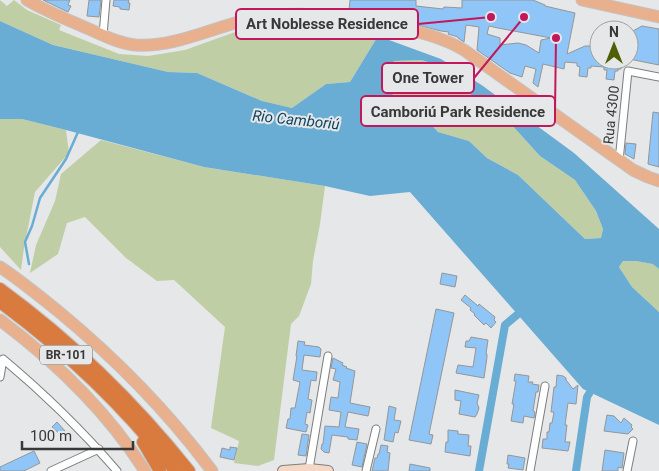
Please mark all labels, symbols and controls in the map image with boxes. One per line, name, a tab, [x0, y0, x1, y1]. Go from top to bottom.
callout: Art Noblesse Residence	[236, 9, 418, 39]
text: Art Noblesse Residence	[246, 15, 408, 33]
north arrow	[589, 20, 639, 70]
text: N	[609, 24, 619, 40]
callout: One Tower	[382, 63, 474, 93]
text: One Tower	[392, 69, 464, 87]
street label: Rua 4300	[600, 85, 622, 145]
callout: Camboriú Park Residence	[361, 96, 555, 126]
text: Camboriú Park Residence	[371, 103, 545, 121]
water label: Rio Camboriú	[252, 106, 340, 134]
road number: BR-101	[40, 346, 92, 364]
scale bar	[22, 418, 134, 450]
text: 100 m	[30, 427, 72, 445]

